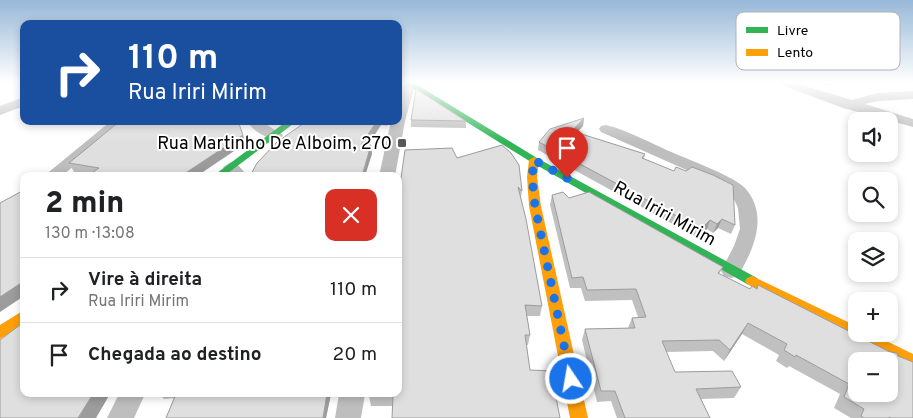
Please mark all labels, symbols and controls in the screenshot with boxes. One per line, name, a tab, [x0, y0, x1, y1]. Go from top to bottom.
legend	[736, 12, 900, 70]
text: Livre	[777, 23, 808, 40]
text: 110 m	[128, 37, 218, 81]
icon: right	[45, 40, 110, 105]
text: Lento	[777, 45, 813, 62]
text: Rua Iriri Mirim	[128, 80, 267, 107]
map controls	[848, 112, 898, 402]
button: sound	[848, 112, 898, 162]
pin	[546, 127, 588, 178]
place label: Rua Martinho De Alboim, 270	[157, 133, 392, 156]
icon: arrive	[553, 134, 581, 162]
marker: Rua Martinho De Alboim, 270	[396, 137, 408, 149]
button: search	[848, 172, 898, 222]
street label: Rua Iriri Mirim	[609, 177, 720, 252]
text: 2 min	[45, 186, 124, 223]
button: close	[325, 189, 377, 241]
text: 130 m · 13:08	[45, 224, 135, 244]
button: layers	[848, 232, 898, 282]
text: Vire à direita	[88, 268, 202, 292]
icon: right	[45, 276, 73, 304]
text: 110 m	[330, 278, 377, 302]
text: Rua Iriri Mirim	[88, 292, 189, 312]
button: +	[848, 292, 898, 342]
icon: arrive	[45, 341, 73, 369]
text: Chegada ao destino	[88, 343, 262, 367]
text: 20 m	[333, 343, 377, 367]
position arrow	[544, 352, 596, 404]
button: −	[848, 352, 898, 402]

